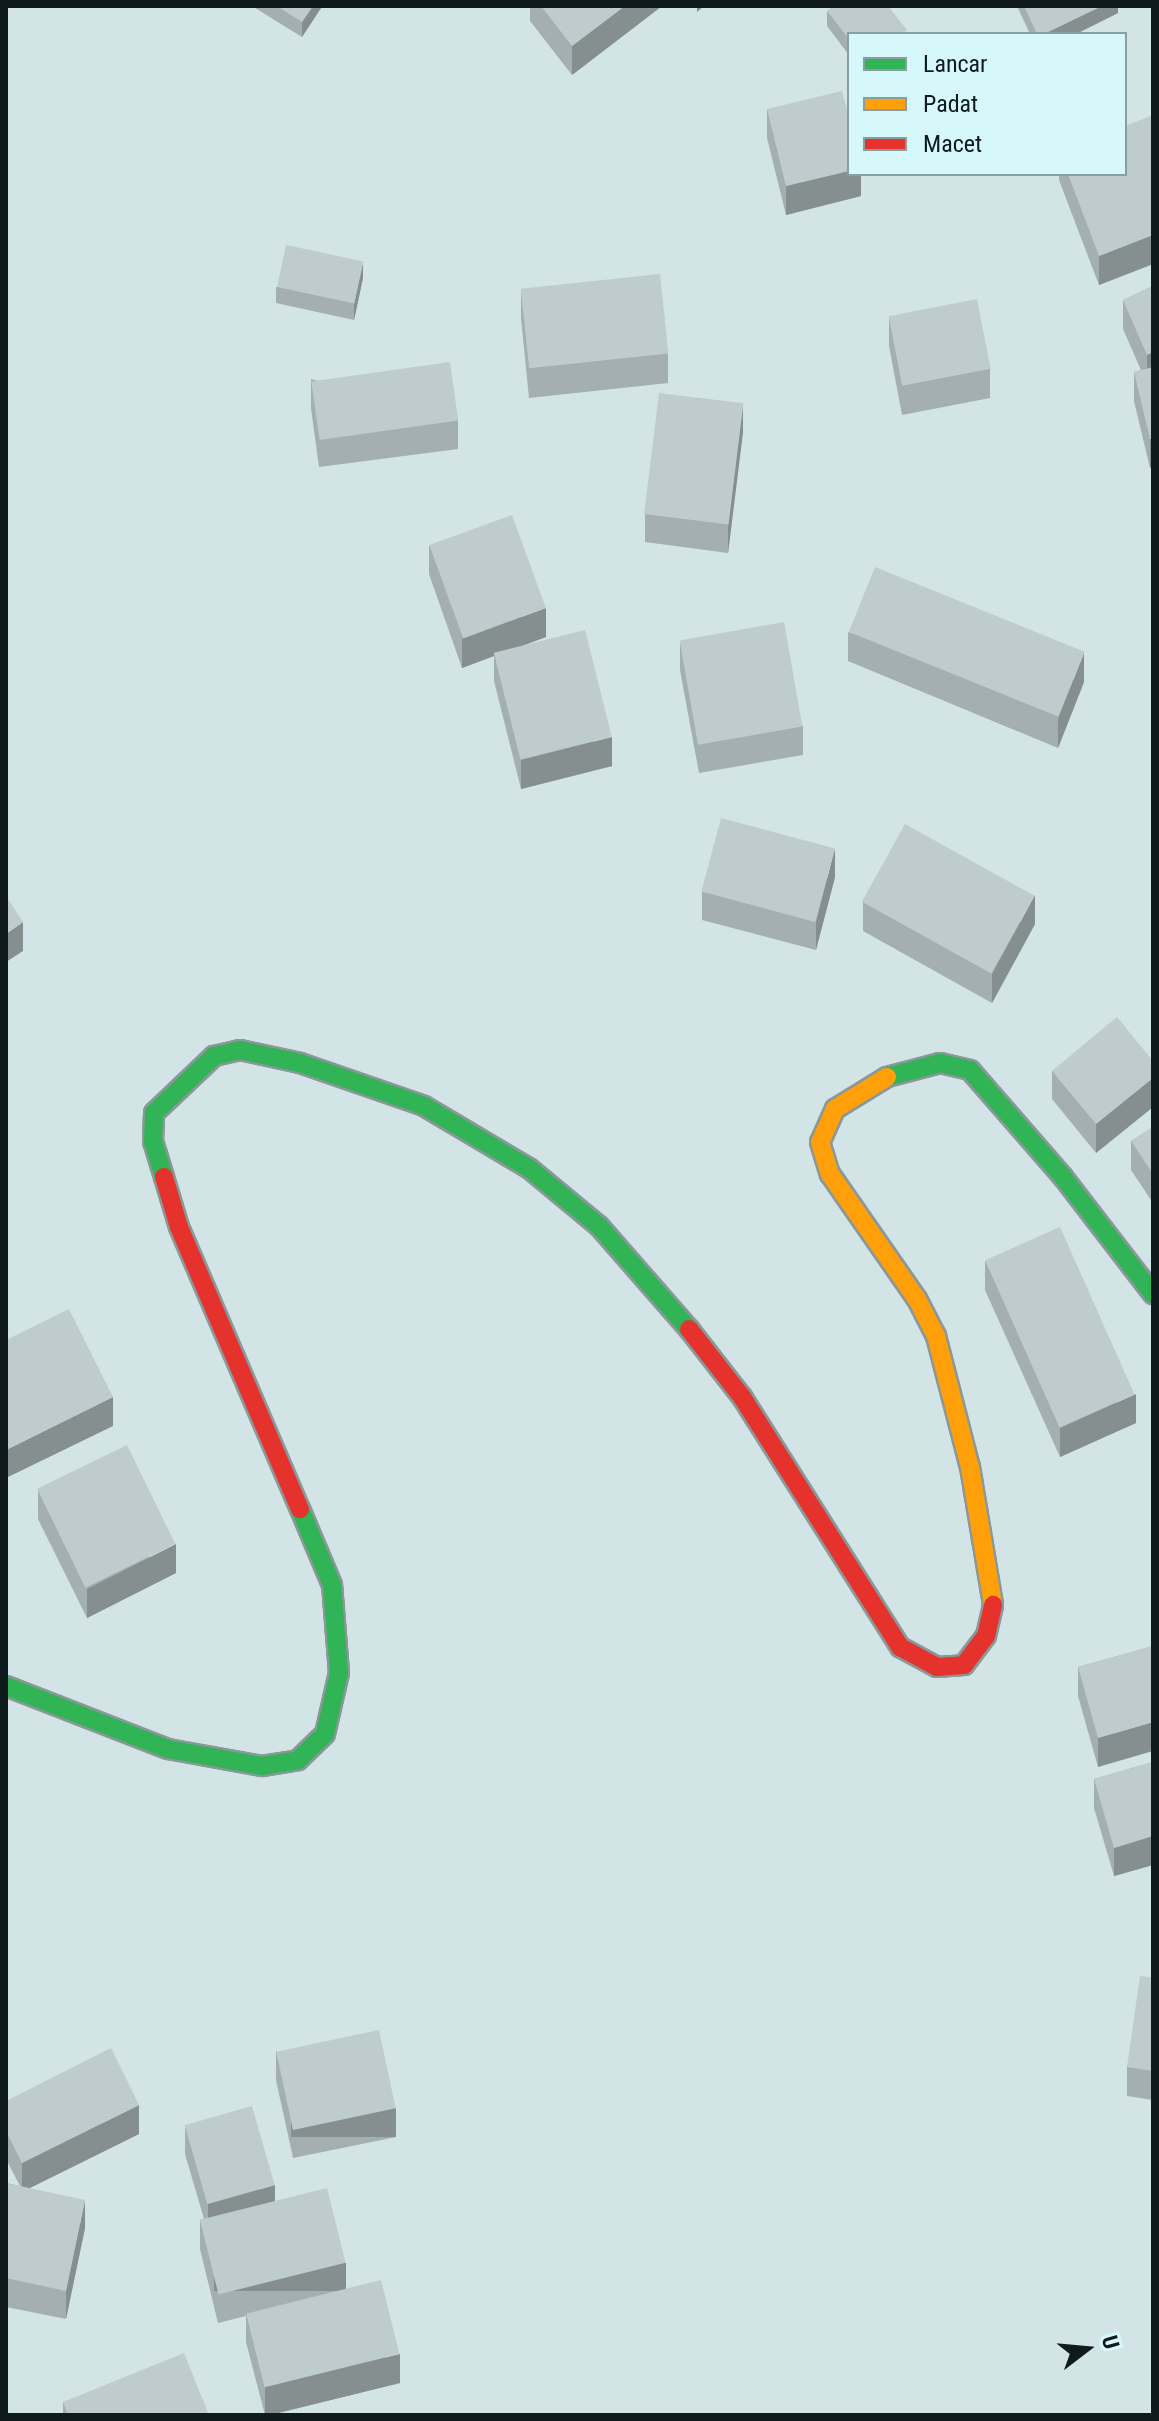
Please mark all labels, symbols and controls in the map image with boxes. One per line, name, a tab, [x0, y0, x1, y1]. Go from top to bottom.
legend	[847, 32, 1127, 176]
text: Lancar	[923, 50, 987, 78]
text: Padat	[923, 90, 978, 118]
text: Macet	[923, 130, 982, 158]
north arrow	[1047, 2309, 1127, 2389]
text: U	[1097, 2333, 1124, 2352]

